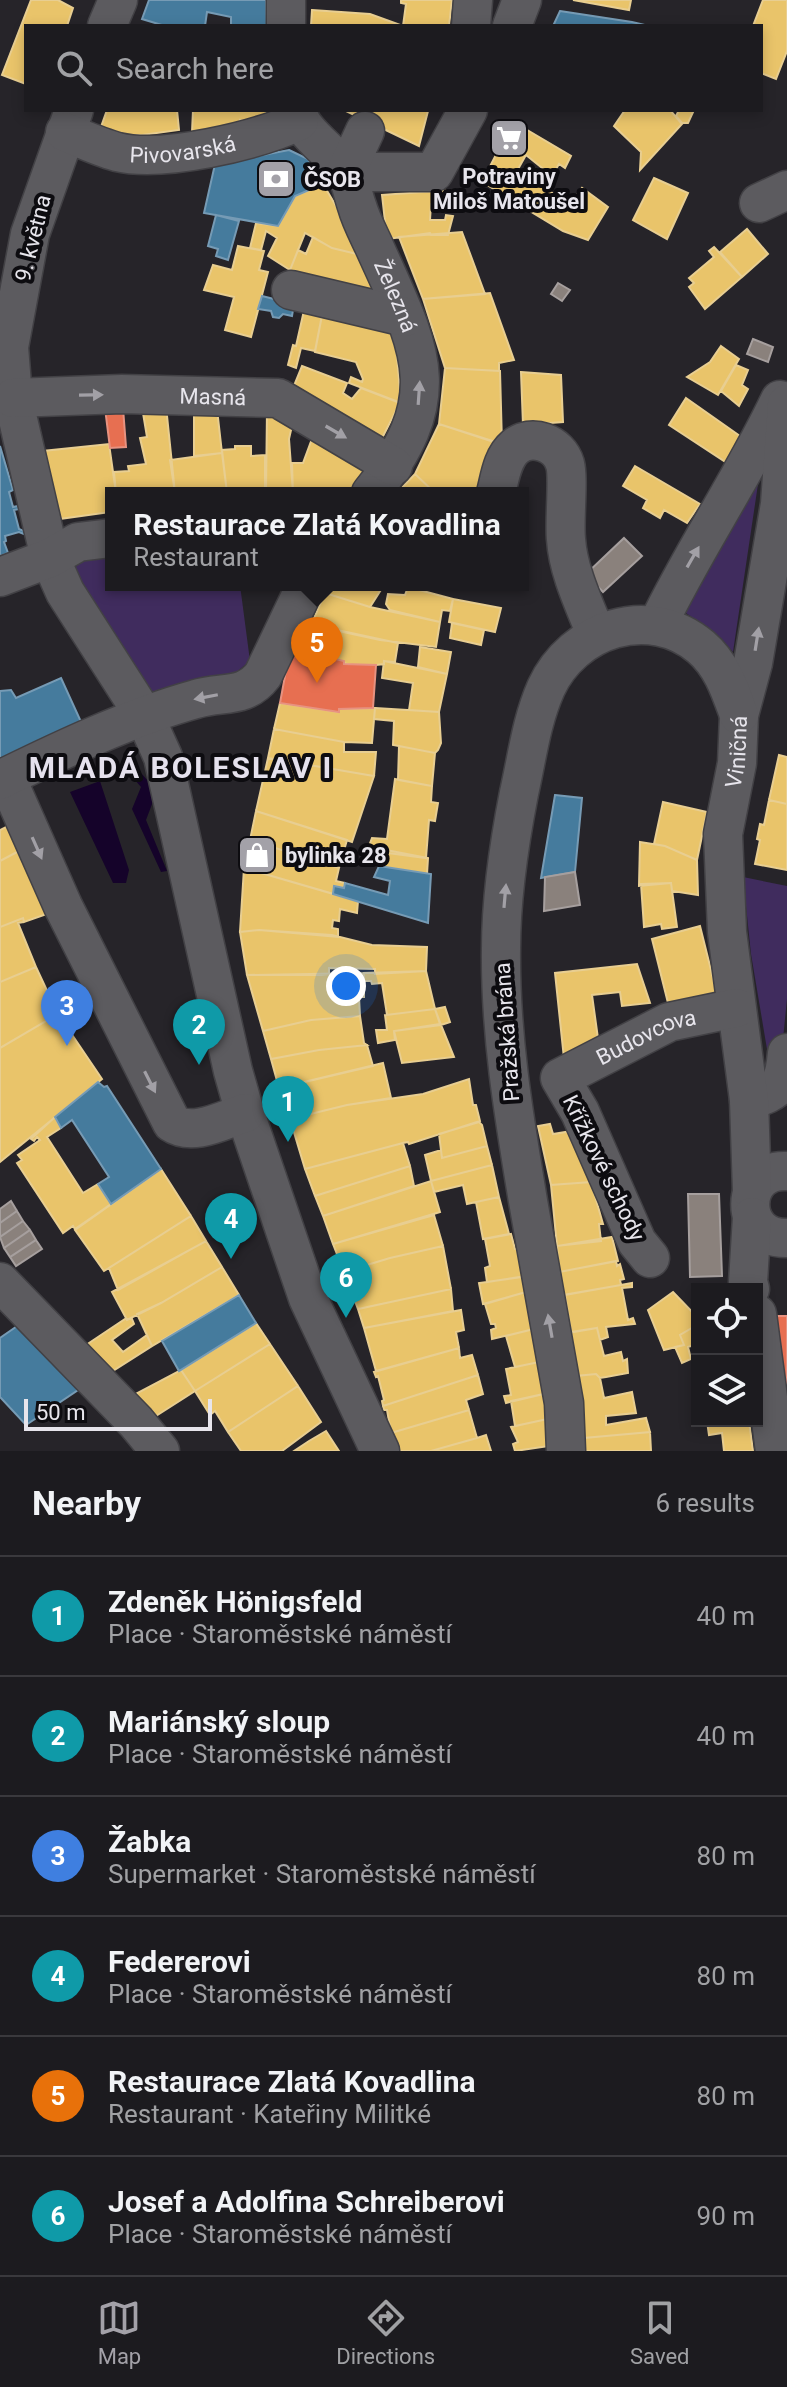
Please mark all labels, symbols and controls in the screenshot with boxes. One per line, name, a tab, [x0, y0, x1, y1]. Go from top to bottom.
search box	[24, 24, 763, 112]
icon: search	[52, 46, 96, 90]
text: Search here	[116, 51, 274, 86]
supermarket icon: Potraviny Miloš Matoušel	[488, 117, 530, 159]
street label: Pivovarská	[129, 130, 238, 168]
bank icon: ČSOB	[255, 158, 297, 200]
place label: Potraviny Miloš Matoušel	[433, 164, 585, 214]
place label: ČSOB	[304, 166, 361, 192]
street label: 9. května	[10, 192, 56, 284]
street label: Železná	[369, 256, 422, 336]
one-way arrow	[413, 380, 426, 405]
street label: Masná	[179, 383, 247, 410]
one-way arrow	[79, 388, 104, 401]
one-way arrow	[325, 425, 347, 439]
popup	[105, 487, 529, 591]
text: Restaurace Zlatá Kovadlina	[133, 507, 501, 542]
text: Restaurant	[133, 542, 259, 572]
one-way arrow	[686, 546, 700, 568]
pin: 5	[291, 617, 343, 683]
one-way arrow	[752, 626, 764, 651]
one-way arrow	[193, 691, 218, 704]
street label: Viničná	[720, 715, 751, 790]
district label: MLADÁ BOLESLAV I	[29, 750, 333, 785]
shop icon: bylinka 28	[236, 834, 278, 876]
one-way arrow	[31, 836, 44, 860]
place label: bylinka 28	[285, 843, 387, 868]
one-way arrow	[499, 883, 512, 908]
street label: Pražská brána	[490, 962, 524, 1102]
your location	[326, 966, 366, 1006]
pin: 3	[41, 980, 93, 1046]
pin: 2	[173, 999, 225, 1065]
street label: Budovcova	[592, 1004, 698, 1070]
one-way arrow	[144, 1071, 157, 1094]
pin: 1	[262, 1076, 314, 1142]
street label: Křížkové schody	[558, 1091, 650, 1246]
pin: 4	[205, 1193, 257, 1259]
pin: 6	[320, 1252, 372, 1318]
map controls	[691, 1283, 763, 1427]
button: locate	[691, 1283, 763, 1355]
one-way arrow	[544, 1313, 556, 1338]
button: layers	[691, 1355, 763, 1427]
scale bar	[24, 1395, 212, 1431]
text: 50 m	[36, 1400, 85, 1425]
text: Nearby	[32, 1483, 141, 1523]
text: 6 results	[656, 1488, 755, 1518]
text: Zdeněk Hönigsfeld	[108, 1584, 362, 1619]
text: 1	[51, 1601, 65, 1631]
text: 40 m	[697, 1601, 755, 1631]
text: Place · Staroměstské náměstí	[108, 1619, 452, 1649]
text: Mariánský sloup	[108, 1704, 330, 1739]
text: 2	[51, 1721, 65, 1751]
text: 40 m	[697, 1721, 755, 1751]
text: Place · Staroměstské náměstí	[108, 1739, 452, 1769]
text: Žabka	[108, 1824, 191, 1859]
text: 3	[51, 1841, 65, 1871]
text: 80 m	[697, 1841, 755, 1871]
text: Supermarket · Staroměstské náměstí	[108, 1859, 536, 1889]
text: Federerovi	[108, 1944, 251, 1979]
text: 4	[51, 1961, 65, 1991]
text: 80 m	[697, 1961, 755, 1991]
text: Place · Staroměstské náměstí	[108, 1979, 452, 2009]
text: Restaurace Zlatá Kovadlina	[108, 2064, 476, 2099]
text: 5	[51, 2081, 65, 2111]
text: 80 m	[697, 2081, 755, 2111]
text: Restaurant · Kateřiny Militké	[108, 2099, 431, 2129]
text: Josef a Adolfina Schreiberovi	[108, 2184, 505, 2219]
text: 6	[51, 2201, 65, 2231]
text: 90 m	[697, 2201, 755, 2231]
text: Place · Staroměstské náměstí	[108, 2219, 452, 2249]
tab: Map	[97, 2296, 141, 2369]
tab: Directions	[336, 2296, 435, 2369]
tab: Saved	[630, 2296, 690, 2369]

